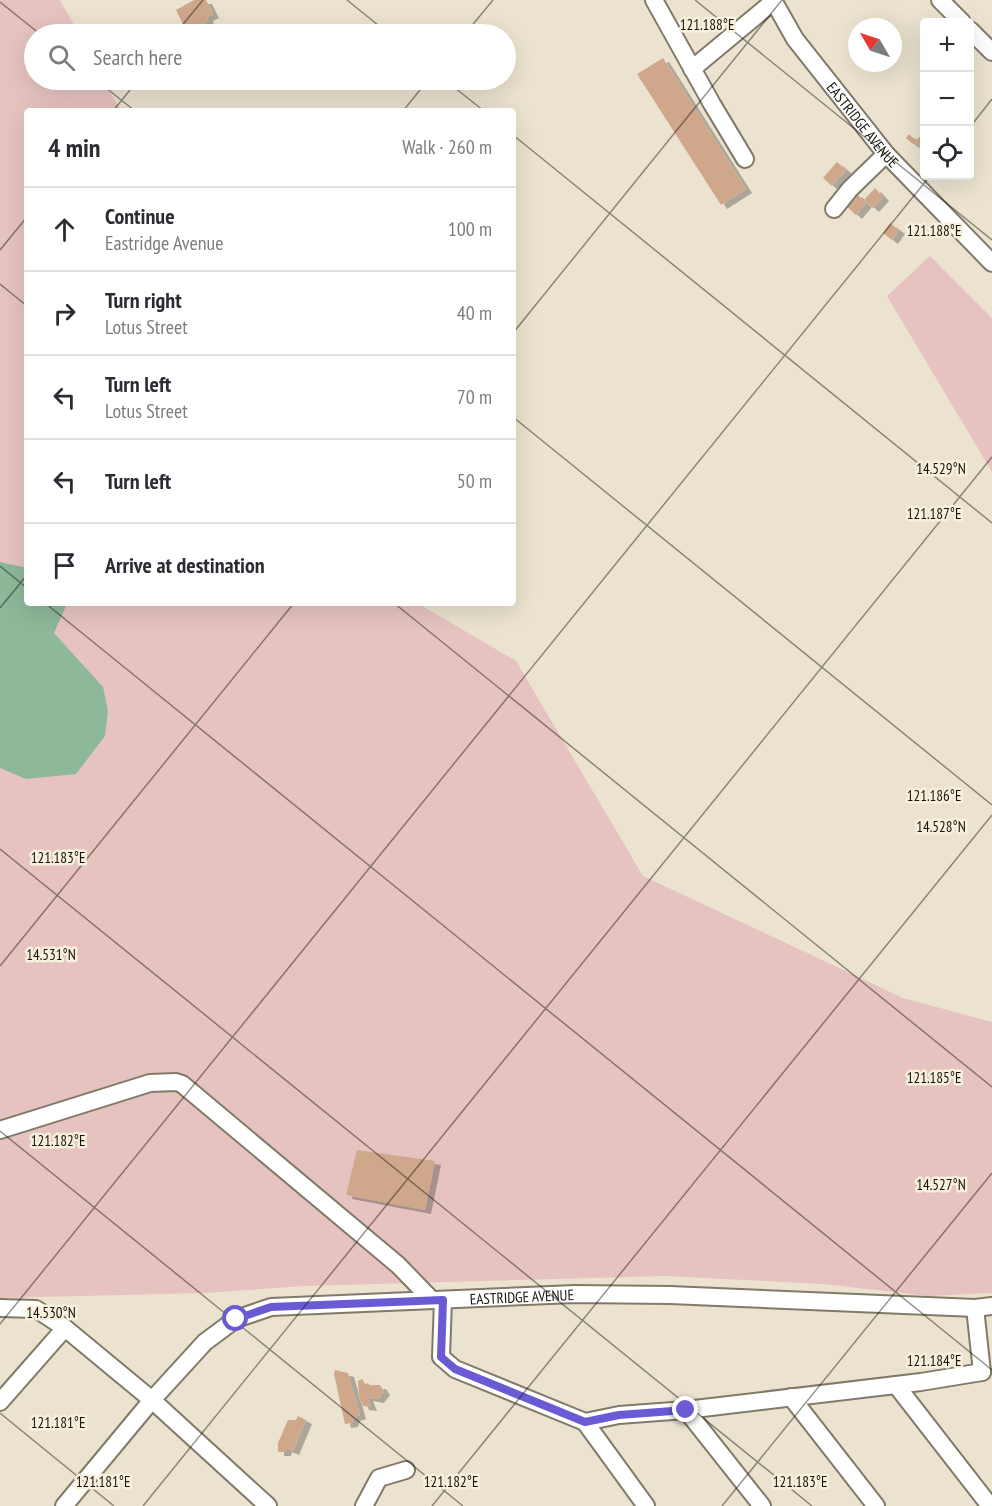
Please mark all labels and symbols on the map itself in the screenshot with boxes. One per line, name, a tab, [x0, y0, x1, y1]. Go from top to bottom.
text: 121.188°E	[680, 15, 734, 34]
north arrow	[848, 18, 902, 72]
street label: EASTRIDGE AVENUE	[823, 78, 903, 171]
text: 121.188°E	[907, 221, 961, 240]
text: 14.529°N	[916, 459, 966, 478]
text: 121.187°E	[907, 504, 961, 523]
text: 121.186°E	[907, 786, 961, 805]
text: 14.528°N	[916, 817, 966, 836]
text: 121.183°E	[31, 848, 85, 867]
text: 14.531°N	[26, 945, 76, 964]
text: 121.185°E	[907, 1068, 961, 1087]
text: 121.182°E	[31, 1131, 85, 1150]
text: 14.527°N	[916, 1175, 966, 1194]
street label: EASTRIDGE AVENUE	[469, 1285, 574, 1308]
text: 14.530°N	[26, 1303, 76, 1322]
route start	[222, 1305, 248, 1331]
text: 121.184°E	[907, 1351, 961, 1370]
route end	[672, 1396, 698, 1422]
text: 121.181°E	[31, 1413, 85, 1432]
text: 121.181°E	[76, 1472, 130, 1491]
text: 121.182°E	[424, 1472, 478, 1491]
text: 121.183°E	[773, 1472, 827, 1491]

